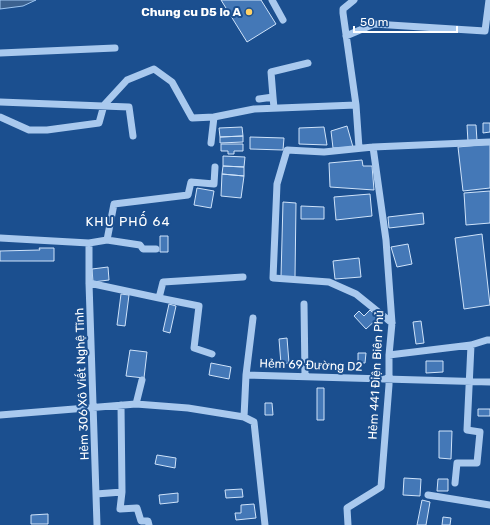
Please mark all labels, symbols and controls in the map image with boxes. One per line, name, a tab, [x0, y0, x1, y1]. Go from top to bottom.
place label: Chung cu D5 lo A	[141, 5, 241, 19]
marker: Chung cu D5 lo A	[244, 7, 254, 17]
scale bar	[354, 8, 457, 34]
text: 50 m	[360, 15, 388, 29]
district label: KHU PHỐ 64	[86, 211, 170, 229]
street label: Hẻm 306 Xô Viết Nghệ Tĩnh	[72, 308, 92, 460]
street label: Hẻm 441 Điện Biên Phủ	[366, 310, 386, 440]
street label: Hẻm 69 Đường D2	[259, 356, 363, 374]

